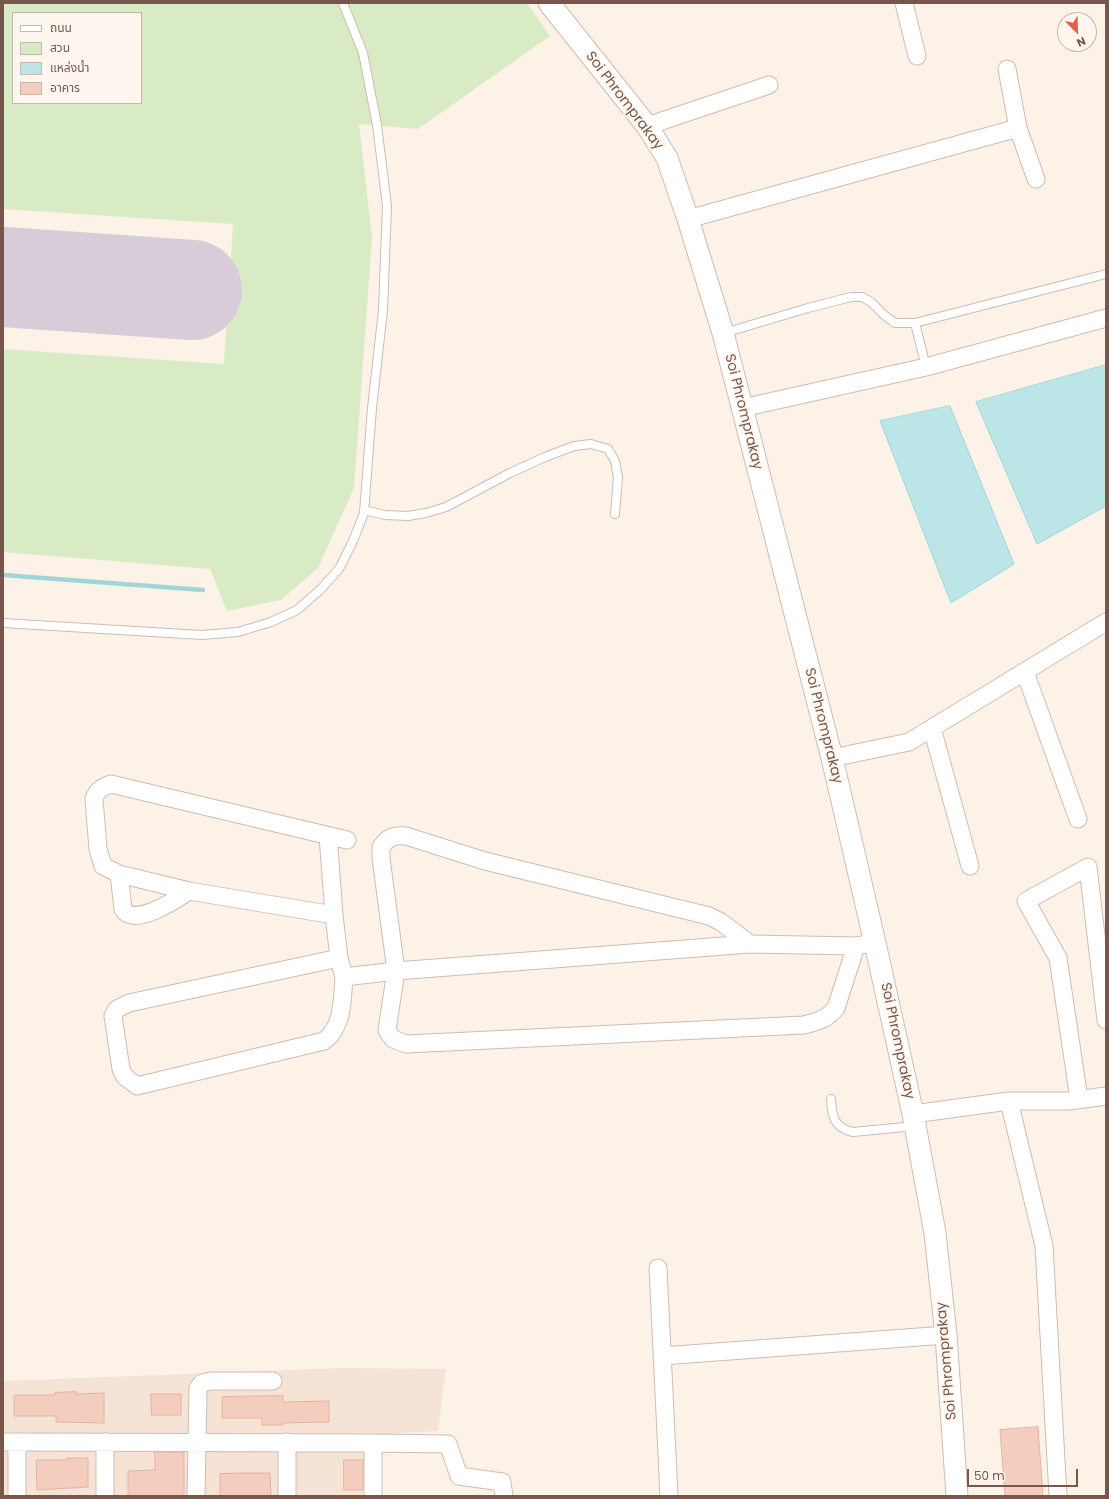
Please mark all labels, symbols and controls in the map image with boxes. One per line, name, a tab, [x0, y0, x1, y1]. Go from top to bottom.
legend	[12, 12, 142, 104]
north arrow	[1057, 12, 1097, 52]
text: ถนน	[50, 19, 72, 36]
text: N	[1074, 33, 1088, 51]
text: สวน	[50, 39, 70, 56]
street label: Soi Phromprakay	[582, 49, 666, 153]
text: แหล่งน้ำ	[50, 59, 89, 76]
text: อาคาร	[50, 79, 80, 96]
street label: Soi Phromprakay	[720, 352, 766, 472]
street label: Soi Phromprakay	[800, 666, 846, 786]
street label: Soi Phromprakay	[876, 981, 918, 1101]
street label: Soi Phromprakay	[933, 1301, 961, 1421]
scale bar	[969, 1461, 1080, 1487]
text: 50 m	[974, 1467, 1005, 1484]

